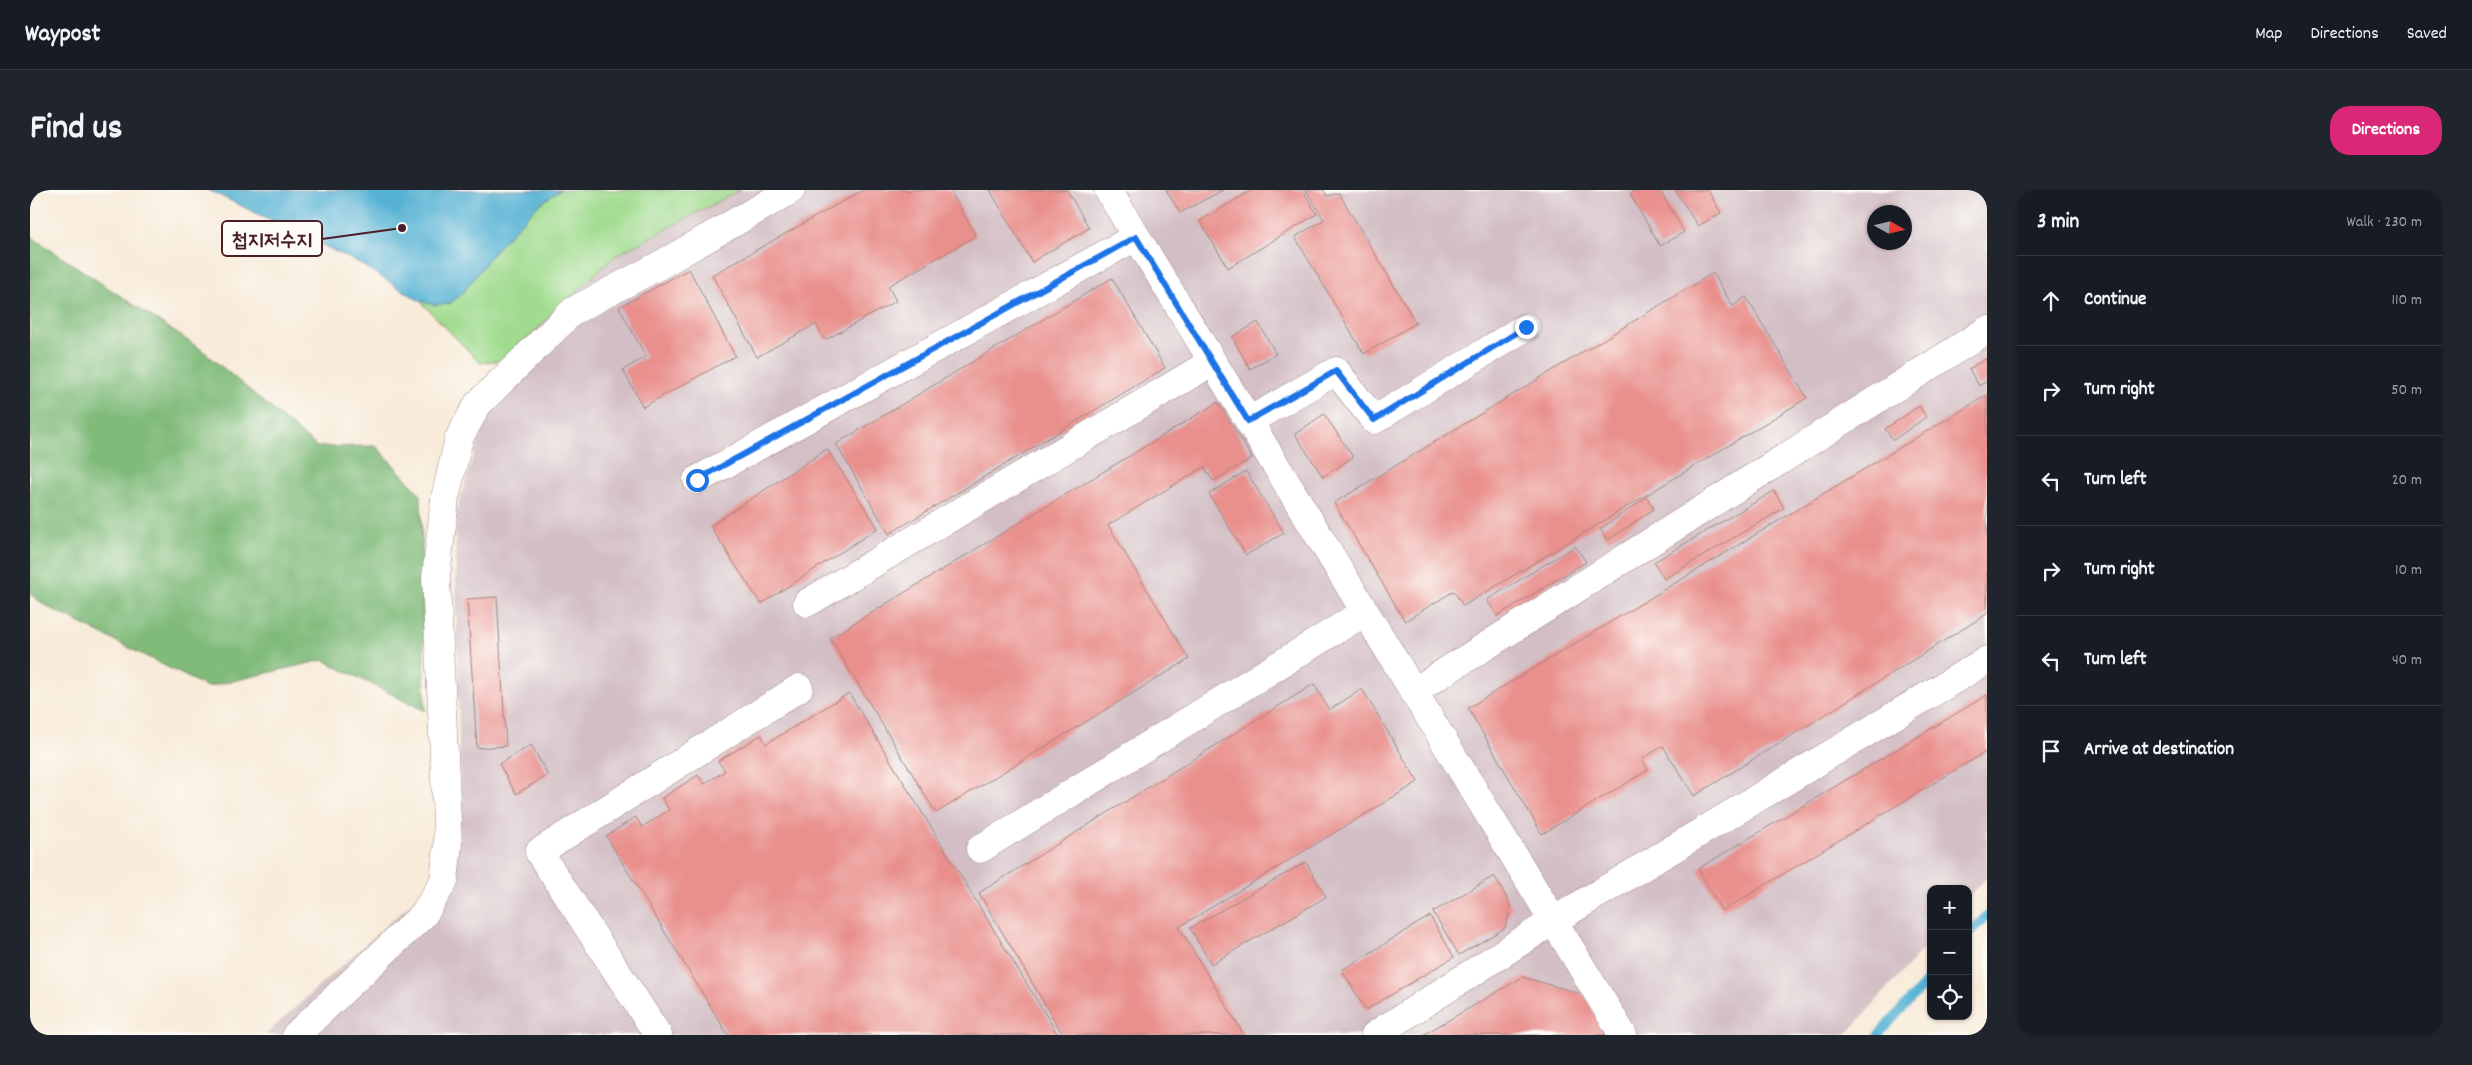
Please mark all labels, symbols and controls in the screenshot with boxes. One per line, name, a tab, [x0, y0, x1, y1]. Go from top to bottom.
text: Waypost	[25, 18, 100, 52]
text: Map	[2255, 22, 2282, 47]
text: Directions	[2310, 22, 2379, 47]
text: Saved	[2407, 22, 2447, 47]
text: Find us	[30, 105, 122, 155]
button: Directions	[2330, 106, 2442, 155]
north arrow	[1867, 205, 1912, 250]
text: 3 min	[2037, 208, 2079, 238]
text: Walk · 230 m	[2346, 211, 2422, 234]
callout: 첩지저수지	[222, 221, 322, 256]
text: 첩지저수지	[232, 228, 312, 256]
icon: ahead	[2037, 287, 2065, 315]
text: Continue	[2084, 287, 2146, 314]
text: 110 m	[2392, 289, 2422, 312]
route end	[1515, 316, 1538, 339]
icon: right	[2037, 377, 2065, 405]
text: Turn right	[2084, 377, 2155, 404]
text: 50 m	[2391, 379, 2422, 402]
icon: left	[2037, 467, 2065, 495]
text: Turn left	[2084, 467, 2147, 494]
route start	[686, 469, 709, 492]
text: 20 m	[2392, 469, 2422, 492]
icon: right	[2037, 557, 2065, 585]
text: Turn right	[2084, 557, 2155, 584]
text: 10 m	[2395, 559, 2422, 582]
icon: left	[2037, 647, 2065, 675]
text: Turn left	[2084, 647, 2147, 674]
text: 40 m	[2392, 649, 2422, 672]
icon: arrive	[2037, 737, 2065, 765]
text: Arrive at destination	[2084, 737, 2234, 764]
map controls	[1927, 885, 1972, 1020]
button: +	[1927, 885, 1972, 930]
button: −	[1927, 930, 1972, 975]
button: locate	[1927, 975, 1972, 1020]

